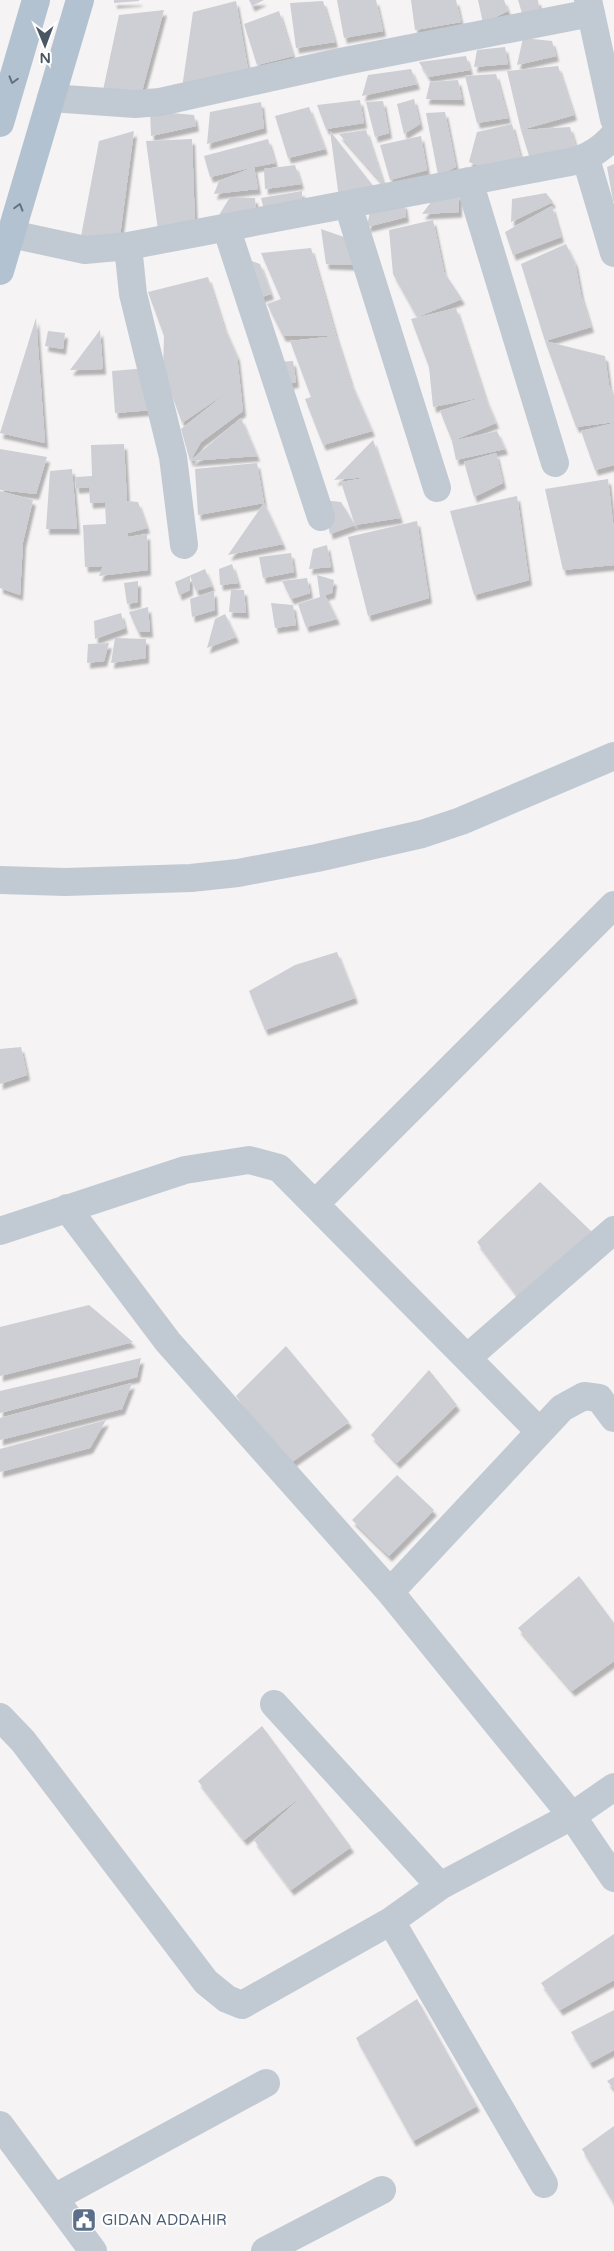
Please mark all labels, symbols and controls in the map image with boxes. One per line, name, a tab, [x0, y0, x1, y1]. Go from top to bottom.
north arrow	[20, 20, 70, 70]
text: N	[39, 49, 51, 66]
one-way arrow	[8, 76, 18, 84]
one-way arrow	[13, 203, 23, 212]
public building icon: GIDAN ADDAHIR	[71, 2207, 97, 2233]
place label: GIDAN ADDAHIR	[102, 2211, 227, 2229]

